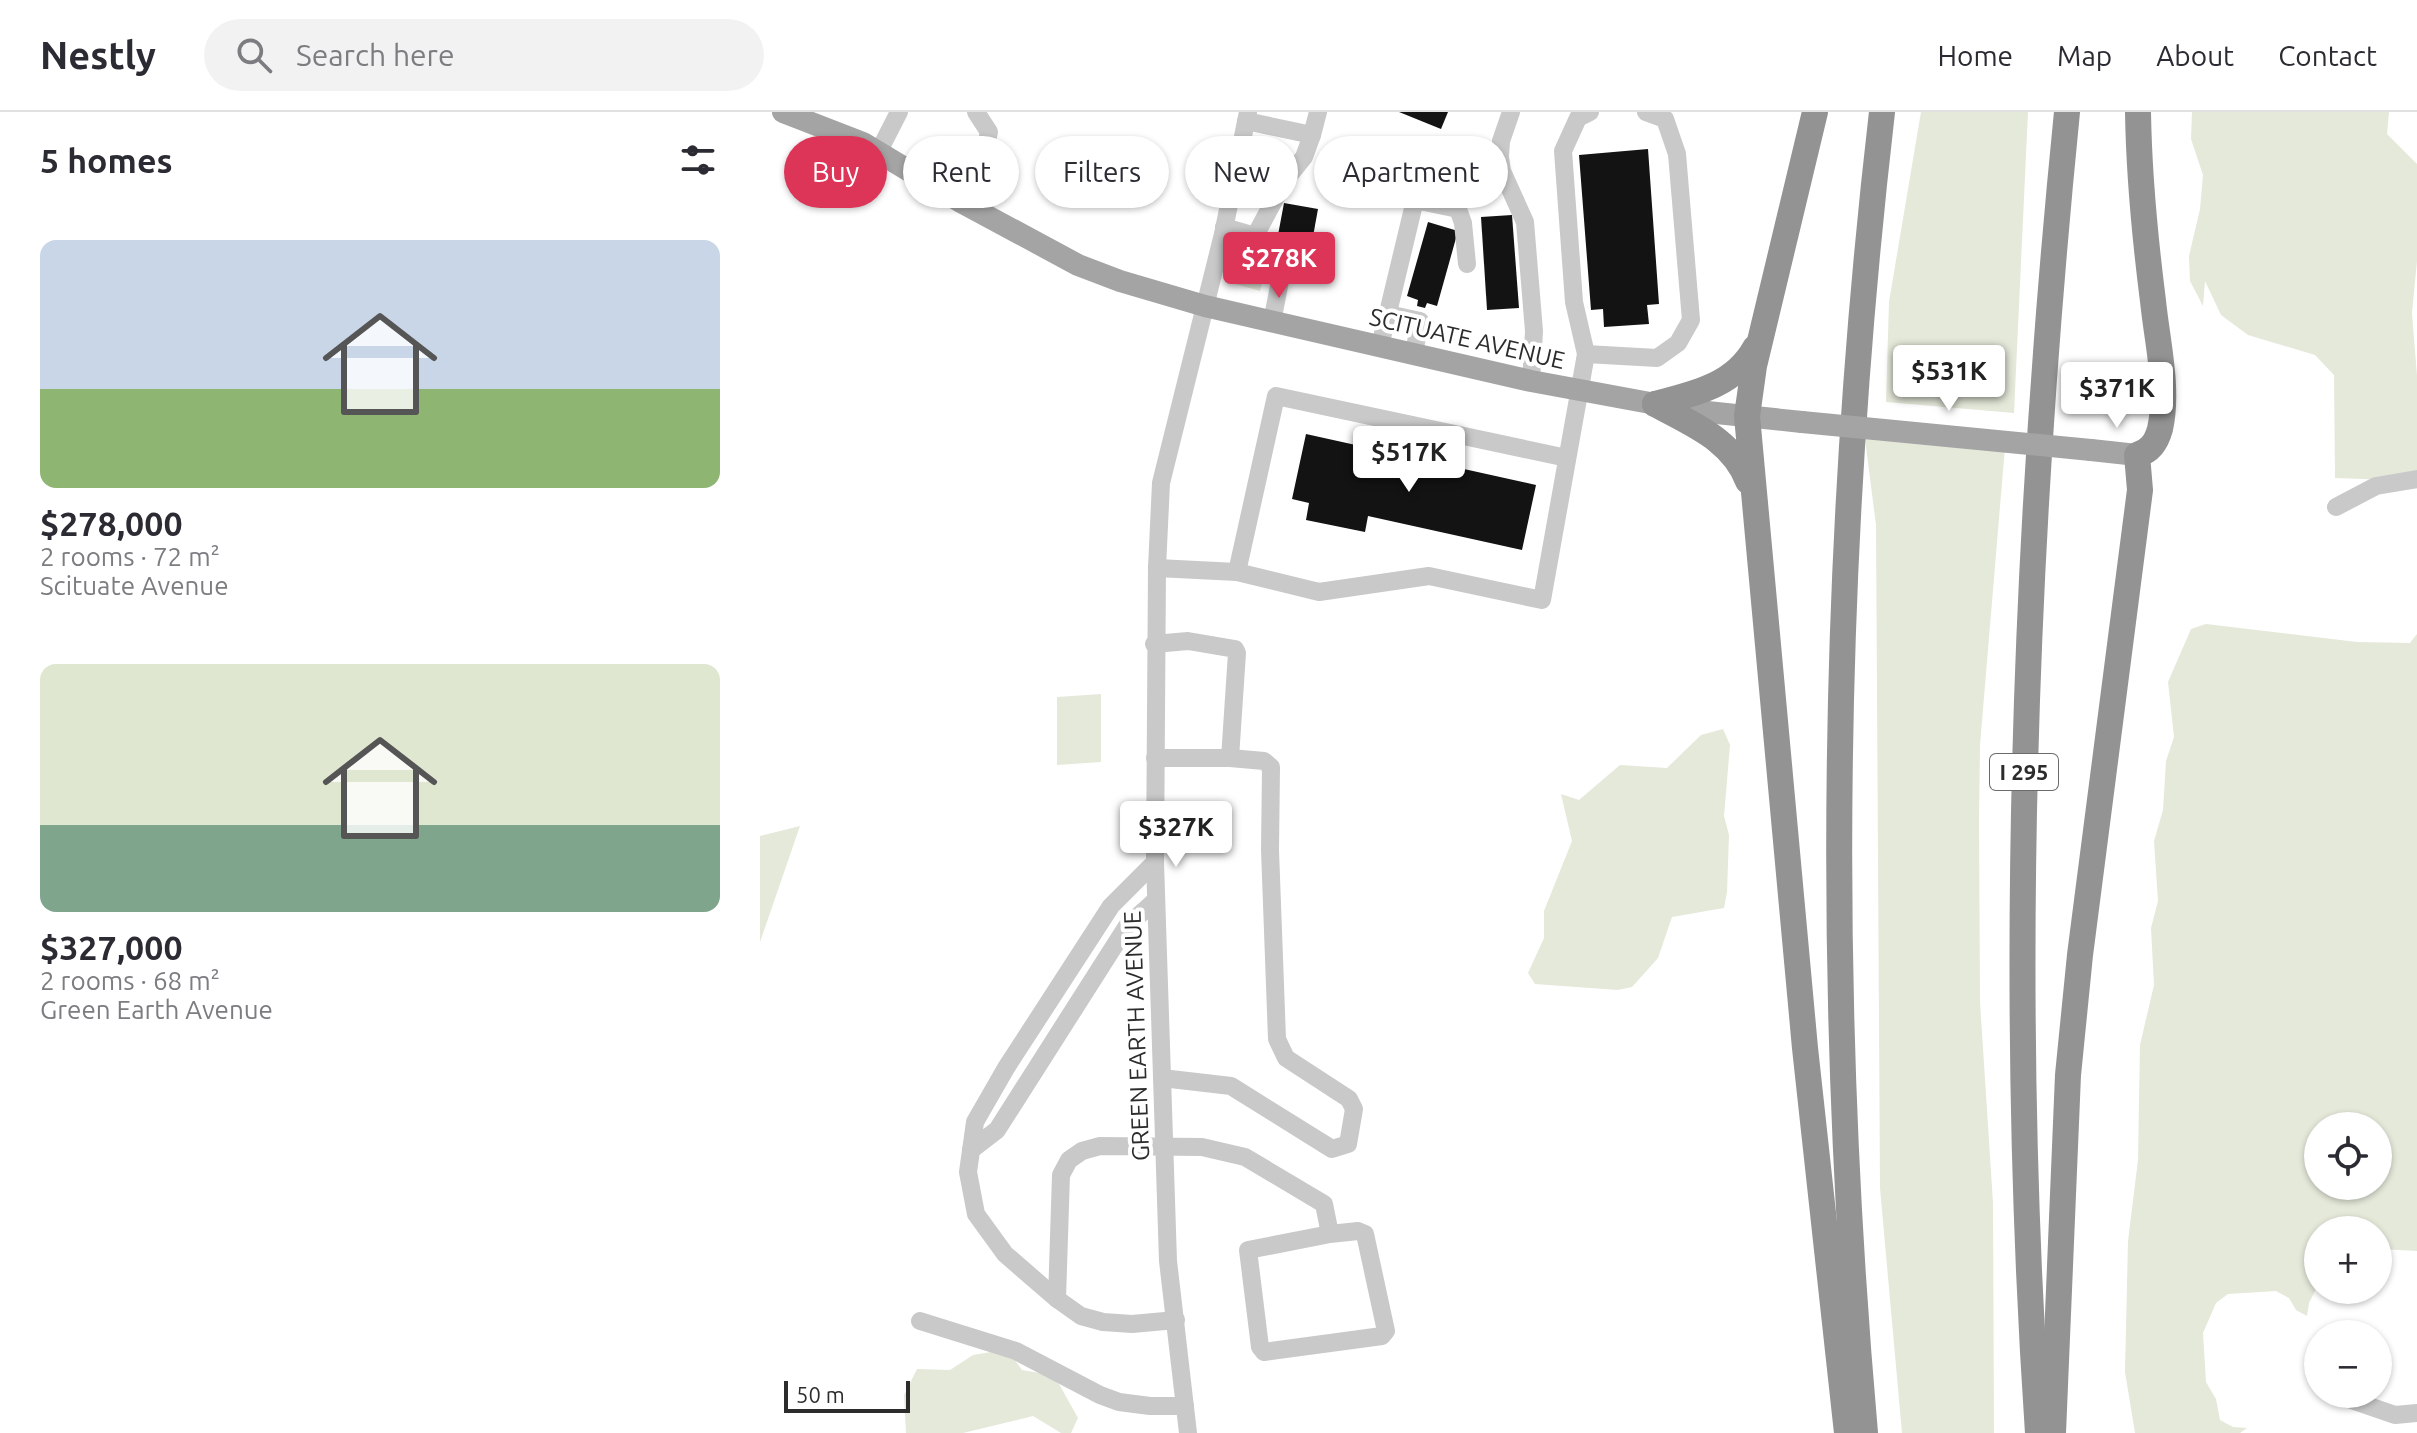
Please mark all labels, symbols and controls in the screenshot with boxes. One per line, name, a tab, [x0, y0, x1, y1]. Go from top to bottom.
search box	[204, 19, 764, 91]
icon: search	[232, 33, 276, 77]
text: Nestly	[40, 34, 156, 76]
text: Search here	[296, 38, 455, 72]
text: Home	[1938, 40, 2013, 71]
text: Map	[2057, 40, 2112, 71]
text: About	[2156, 40, 2234, 71]
text: Contact	[2278, 40, 2377, 71]
chip: Buy	[784, 136, 887, 208]
chip: Rent	[903, 136, 1019, 208]
chip: Filters	[1035, 136, 1169, 208]
chip: New	[1185, 136, 1298, 208]
chip: Apartment	[1314, 136, 1508, 208]
icon: filters	[676, 138, 720, 182]
text: 5 homes	[40, 141, 173, 179]
pin: $278K	[1223, 232, 1335, 300]
text: $278K	[1241, 243, 1317, 272]
icon: home	[308, 292, 452, 436]
street label: SCITUATE AVENUE	[1367, 303, 1567, 374]
pin: $531K	[1893, 345, 2005, 413]
text: $531K	[1911, 356, 1987, 385]
pin: $371K	[2061, 362, 2173, 430]
text: $371K	[2079, 373, 2155, 402]
pin: $517K	[1353, 426, 1465, 494]
text: $517K	[1371, 437, 1447, 466]
text: $278,000	[40, 504, 183, 542]
text: 2 rooms · 72 m²	[40, 542, 220, 571]
text: Scituate Avenue	[40, 571, 229, 600]
icon: home	[308, 716, 452, 860]
road number: I 295	[1990, 754, 2058, 790]
pin: $327K	[1120, 801, 1232, 869]
text: $327K	[1138, 812, 1214, 841]
street label: GREEN EARTH AVENUE	[1119, 910, 1154, 1162]
text: $327,000	[40, 928, 183, 966]
text: 2 rooms · 68 m²	[40, 966, 220, 995]
text: Green Earth Avenue	[40, 995, 273, 1024]
map controls	[2304, 1112, 2392, 1408]
button: locate	[2304, 1112, 2392, 1200]
button: +	[2304, 1216, 2392, 1304]
button: −	[2304, 1320, 2392, 1408]
scale bar	[784, 1377, 910, 1413]
text: 50 m	[796, 1382, 845, 1407]

